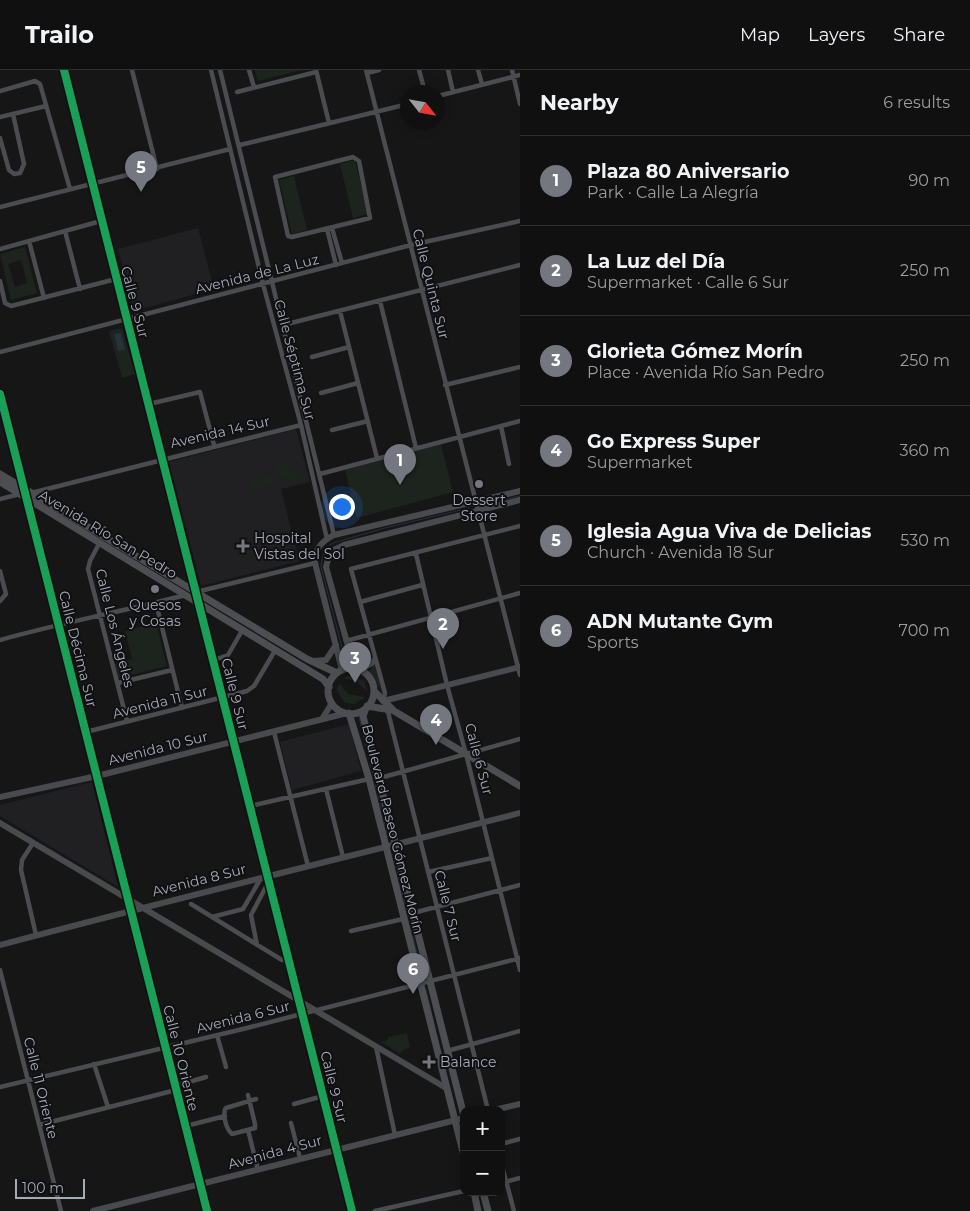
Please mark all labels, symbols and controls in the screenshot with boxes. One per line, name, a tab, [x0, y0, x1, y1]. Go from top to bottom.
text: Trailo	[25, 20, 94, 49]
text: Map	[740, 24, 780, 46]
text: Layers	[808, 24, 865, 46]
text: Share	[893, 24, 945, 46]
north arrow	[400, 85, 445, 130]
text: Nearby	[540, 90, 619, 115]
text: 6 results	[883, 93, 950, 112]
pin: 5	[125, 151, 157, 192]
text: Plaza 80 Aniversario	[587, 160, 789, 183]
text: 1	[553, 171, 559, 190]
text: 90 m	[908, 171, 950, 190]
text: Park · Calle La Alegría	[587, 183, 759, 202]
street label: Calle Quinta Sur	[409, 227, 454, 341]
street label: Avenida de La Luz	[193, 250, 321, 298]
text: La Luz del Día	[587, 250, 725, 273]
text: 2	[551, 261, 561, 280]
text: 250 m	[900, 261, 950, 280]
street label: Calle 9 Sur	[117, 264, 153, 340]
text: Supermarket · Calle 6 Sur	[587, 273, 789, 292]
street label: Calle Séptima Sur	[270, 298, 320, 423]
text: Glorieta Gómez Morín	[587, 340, 803, 363]
text: 3	[551, 351, 561, 370]
text: 250 m	[900, 351, 950, 370]
text: Place · Avenida Río San Pedro	[587, 363, 824, 382]
street label: Avenida 14 Sur	[168, 412, 272, 452]
text: Go Express Super	[587, 430, 761, 453]
text: 4	[550, 441, 562, 460]
text: 360 m	[899, 441, 950, 460]
pin: 1	[384, 444, 416, 485]
text: Supermarket	[587, 453, 693, 472]
marker: Dessert Store	[473, 478, 485, 490]
street label: Avenida Río San Pedro	[35, 485, 181, 583]
place label: Dessert Store	[452, 491, 506, 525]
your location	[329, 494, 355, 520]
text: Iglesia Agua Viva de Delicias	[587, 520, 871, 543]
place label: Hospital Vistas del Sol	[254, 529, 345, 563]
text: 5	[551, 531, 561, 550]
text: 530 m	[900, 531, 950, 550]
marker: Hospital Vistas del Sol	[236, 539, 250, 553]
text: Church · Avenida 18 Sur	[587, 543, 774, 562]
street label: Calle Los Ángeles	[92, 567, 138, 689]
marker: Quesos y Cosas	[149, 583, 161, 595]
street label: Calle Décima Sur	[55, 589, 101, 710]
place label: Quesos y Cosas	[128, 596, 181, 630]
pin: 2	[427, 608, 459, 649]
text: ADN Mutante Gym	[587, 610, 773, 633]
text: 6	[551, 621, 561, 640]
text: 700 m	[899, 621, 950, 640]
text: Sports	[587, 633, 639, 652]
pin: 3	[339, 642, 371, 683]
street label: Calle 9 Sur	[217, 656, 253, 732]
street label: Avenida 11 Sur	[110, 681, 210, 723]
pin: 4	[420, 704, 452, 745]
street label: Calle 6 Sur	[461, 721, 497, 797]
street label: Boulevard Paseo Gómez Morín	[358, 722, 428, 936]
street label: Avenida 10 Sur	[106, 727, 210, 769]
street label: Avenida 8 Sur	[150, 860, 248, 900]
street label: Calle 7 Sur	[430, 868, 466, 944]
pin: 6	[397, 953, 429, 994]
street label: Avenida 6 Sur	[194, 997, 292, 1037]
street label: Calle 10 Oriente	[159, 1003, 203, 1113]
street label: Calle 11 Oriente	[20, 1035, 62, 1141]
street label: Calle 9 Sur	[316, 1049, 352, 1125]
place label: Balance	[440, 1053, 497, 1071]
marker: Balance	[422, 1055, 436, 1069]
map controls	[460, 1106, 505, 1196]
button: +	[460, 1106, 505, 1151]
street label: Avenida 4 Sur	[226, 1131, 324, 1173]
button: −	[460, 1151, 505, 1196]
scale bar	[15, 1176, 85, 1199]
text: 100 m	[22, 1179, 64, 1197]

